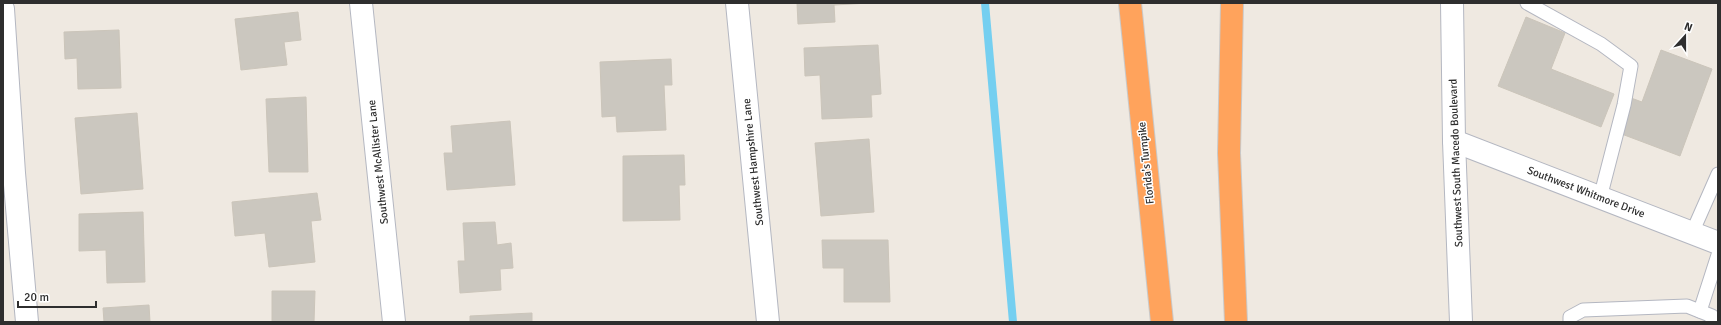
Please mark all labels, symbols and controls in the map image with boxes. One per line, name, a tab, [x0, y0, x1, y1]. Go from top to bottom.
north arrow	[1665, 16, 1705, 56]
text: N	[1683, 20, 1694, 35]
street label: Southwest South Macedo Boulevard	[1447, 79, 1465, 247]
street label: Southwest Hampshire Lane	[740, 98, 766, 226]
street label: Southwest McAllister Lane	[365, 99, 391, 225]
street label: Florida's Turnpike	[1135, 121, 1157, 205]
street label: Southwest Whitmore Drive	[1525, 164, 1647, 220]
scale bar	[18, 283, 96, 309]
text: 20 m	[24, 290, 49, 305]

